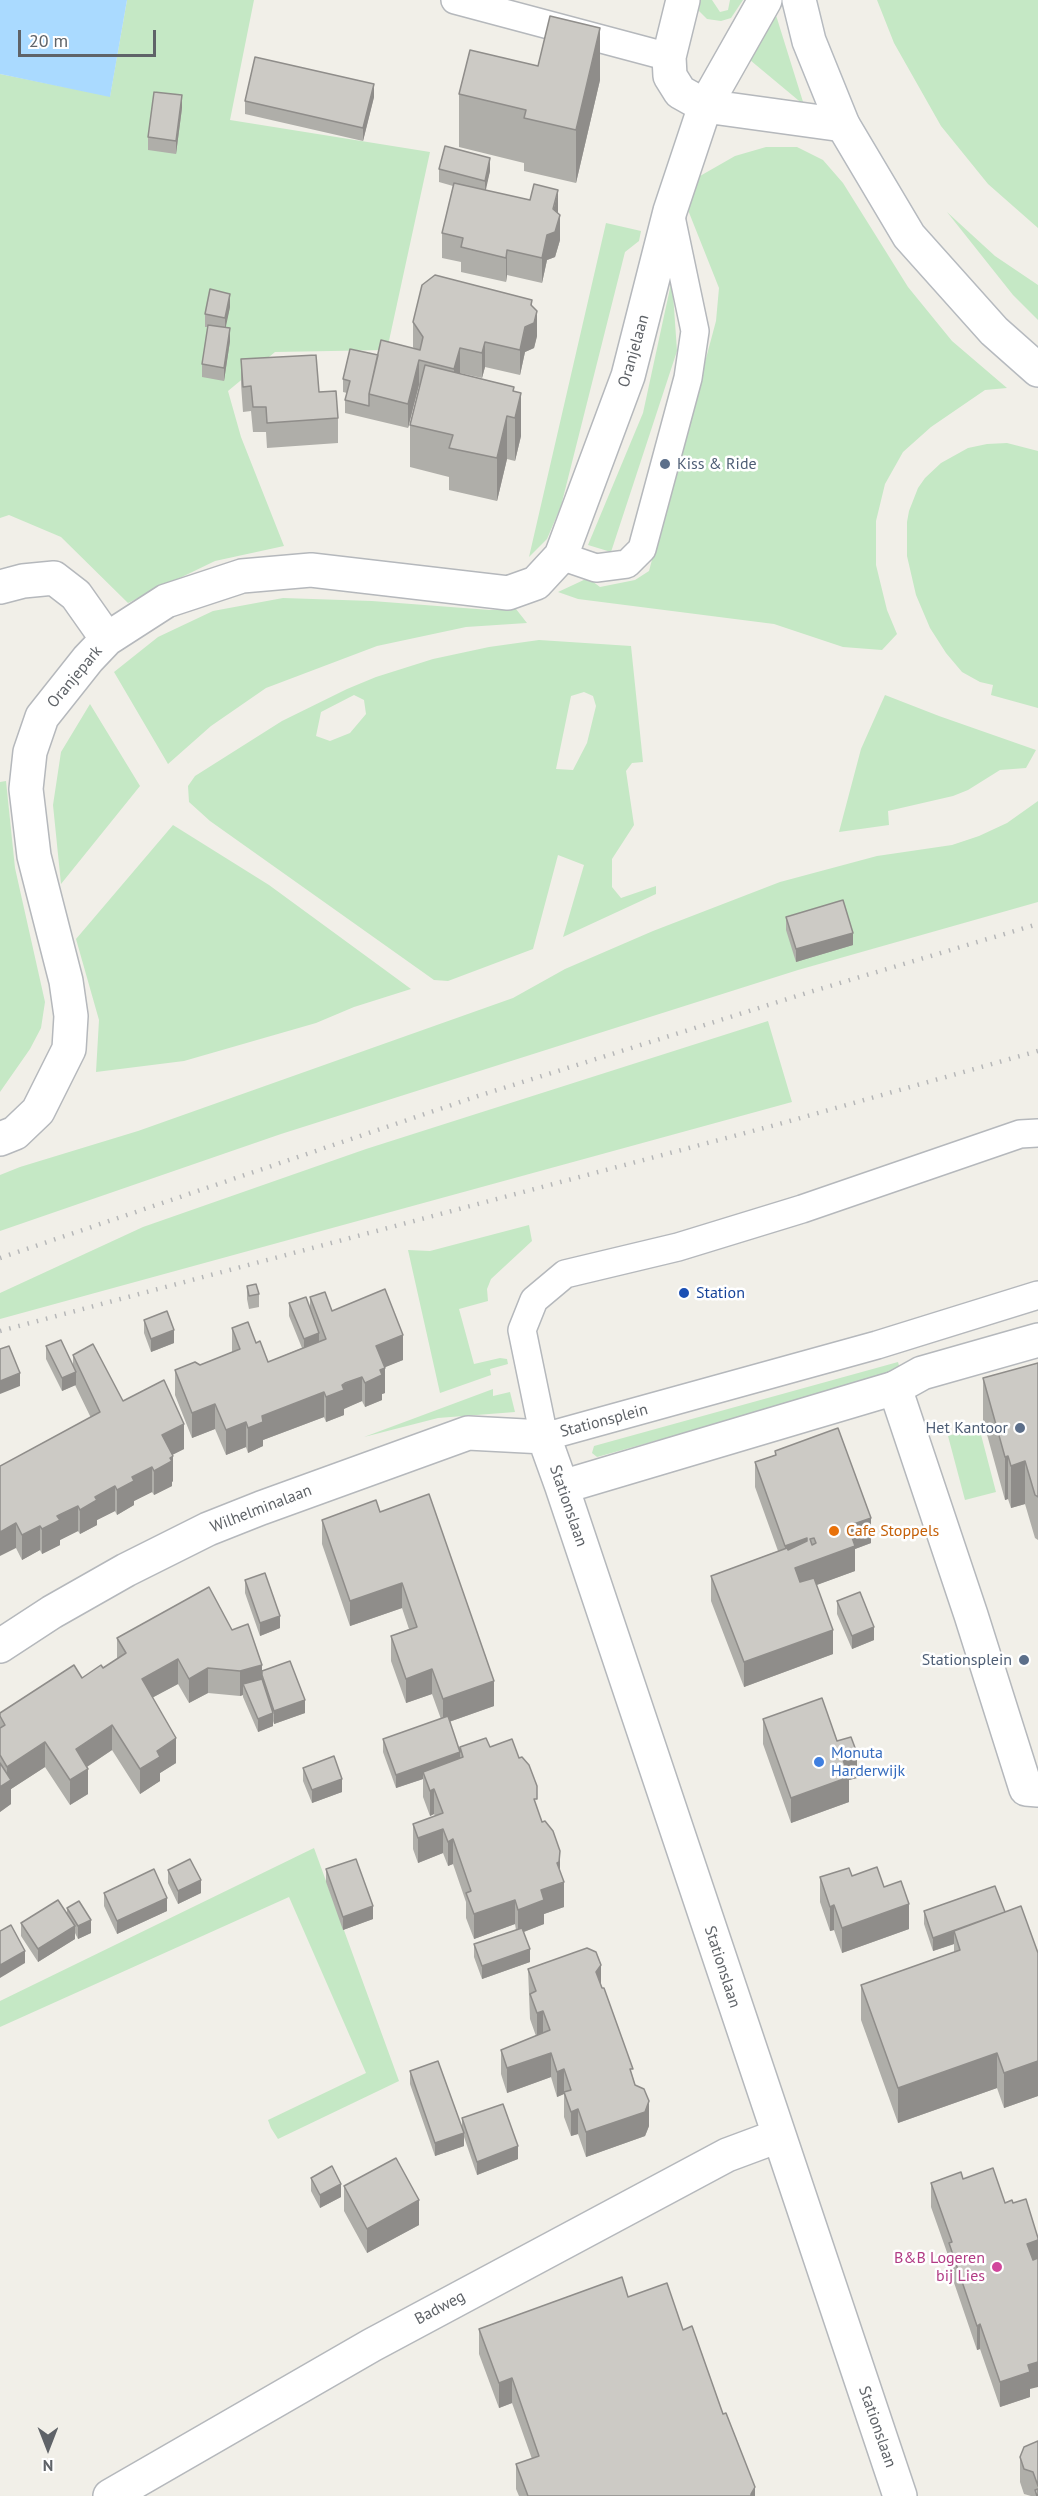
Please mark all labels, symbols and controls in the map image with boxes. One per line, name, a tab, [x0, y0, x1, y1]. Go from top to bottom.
scale bar	[21, 18, 159, 56]
text: 20 m	[29, 29, 68, 52]
street label: Oranjelaan	[614, 312, 654, 390]
place label: Kiss & Ride	[677, 454, 757, 474]
marker: Kiss & Ride	[658, 457, 672, 471]
street label: Oranjepark	[43, 642, 107, 712]
place label: Station	[696, 1283, 745, 1303]
marker: Station	[677, 1286, 691, 1300]
street label: Stationsplein	[558, 1400, 650, 1442]
place label: Het Kantoor	[926, 1418, 1008, 1438]
marker: Het Kantoor	[1013, 1421, 1027, 1435]
street label: Stationslaan	[545, 1463, 591, 1549]
street label: Wilhelminalaan	[208, 1481, 314, 1537]
place label: Cafe Stoppels	[846, 1521, 939, 1541]
marker: Cafe Stoppels	[827, 1524, 841, 1538]
place label: Stationsplein	[922, 1650, 1012, 1670]
marker: Stationsplein	[1017, 1653, 1031, 1667]
place label: Monuta Harderwijk	[831, 1743, 905, 1781]
marker: Monuta Harderwijk	[812, 1755, 826, 1769]
street label: Stationslaan	[700, 1924, 744, 2010]
place label: B&B Logeren bij Lies	[894, 2248, 985, 2286]
marker: B&B Logeren bij Lies	[990, 2260, 1004, 2274]
street label: Badweg	[412, 2287, 468, 2329]
street label: Stationslaan	[854, 2384, 900, 2470]
north arrow	[18, 2418, 78, 2478]
text: N	[43, 2456, 53, 2476]

